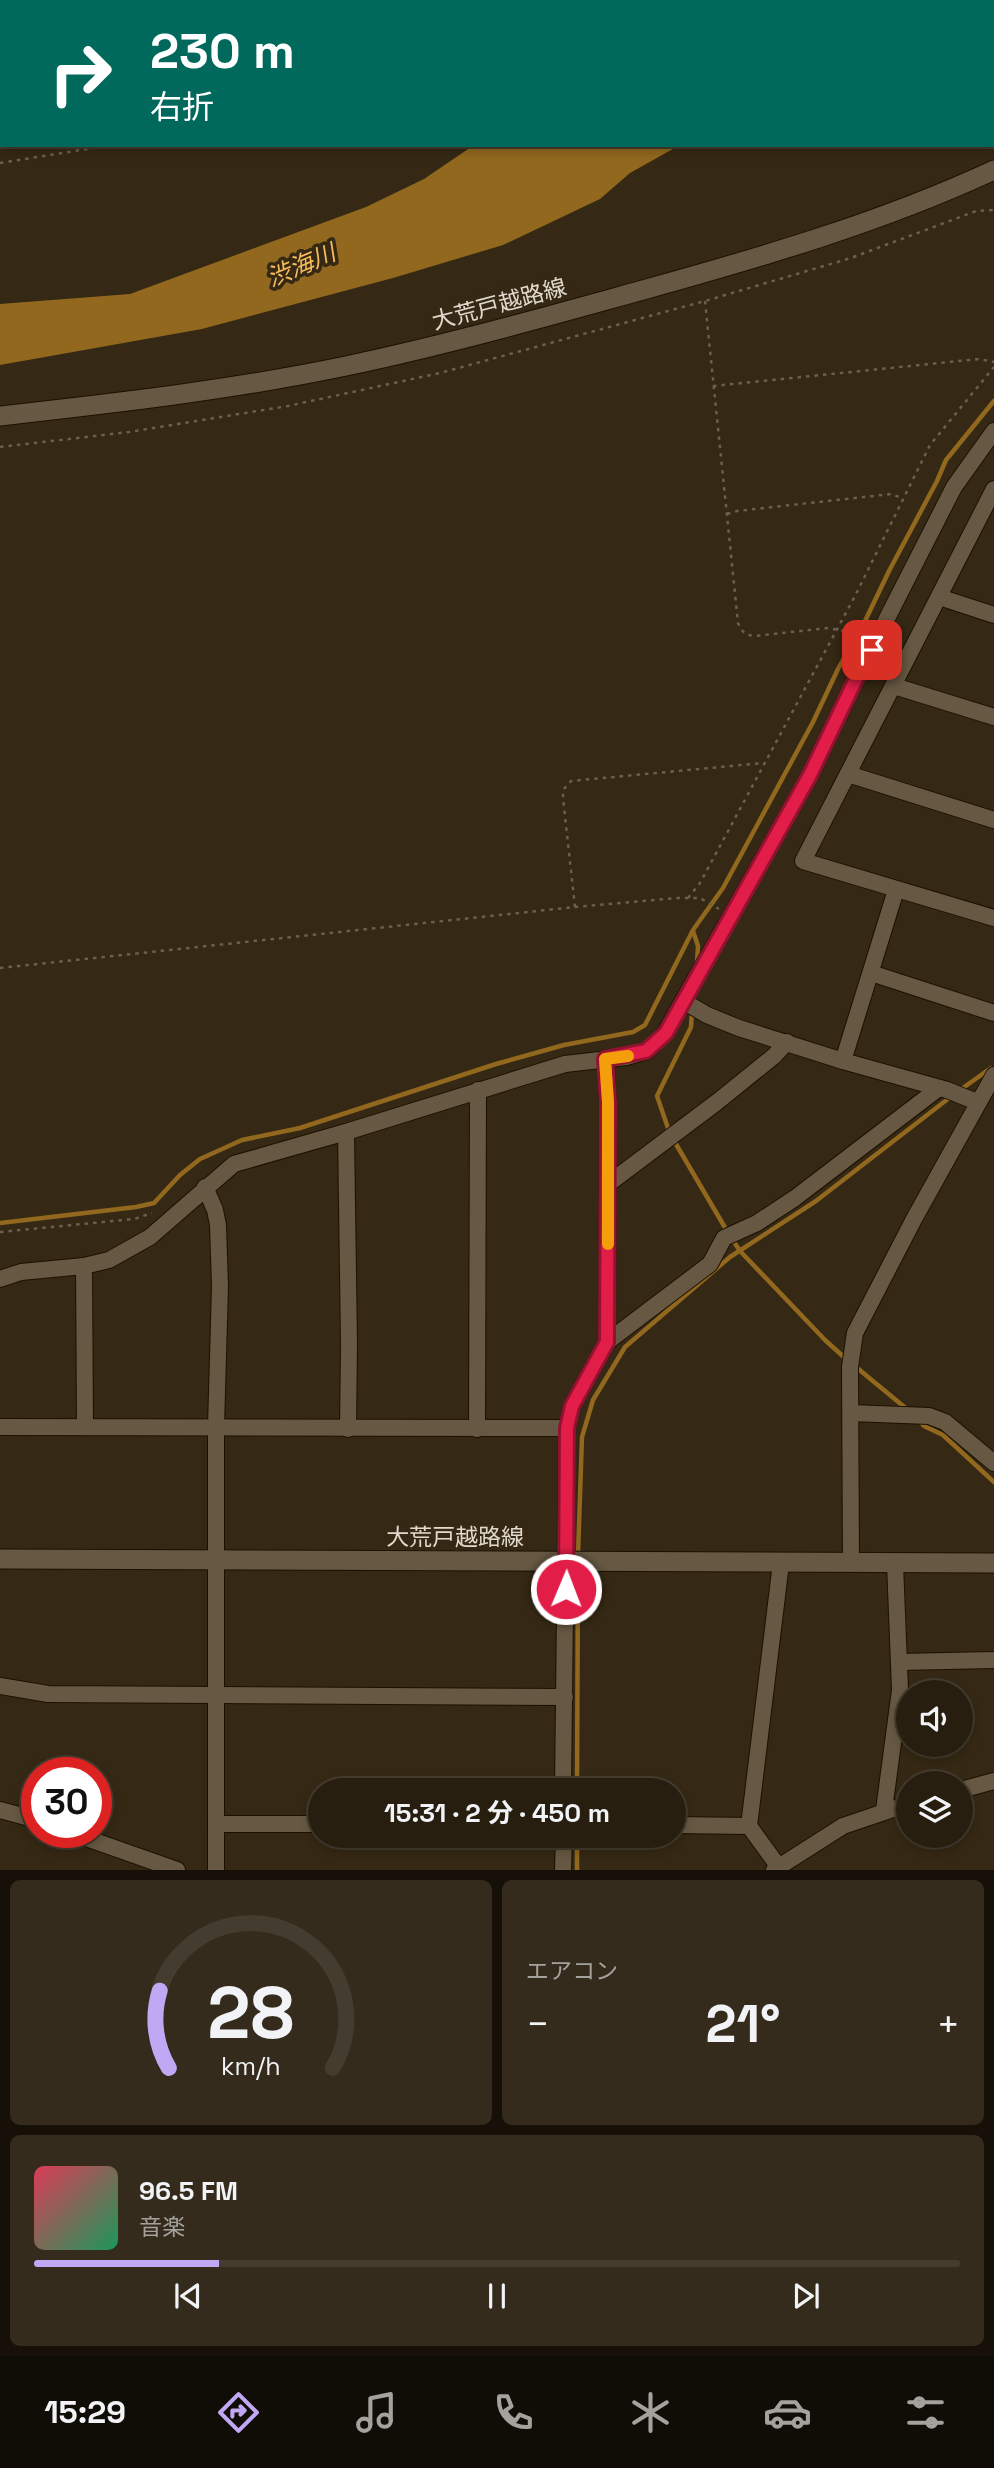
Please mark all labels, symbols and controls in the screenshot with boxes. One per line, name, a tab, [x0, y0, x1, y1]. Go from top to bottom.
text: 230 m	[150, 20, 295, 82]
icon: right	[35, 28, 126, 119]
text: 右折	[150, 87, 214, 127]
water label: 渋海川	[262, 235, 343, 293]
street label: 大荒戸越路線	[428, 272, 570, 336]
pin	[842, 620, 902, 680]
icon: arrive	[853, 631, 891, 669]
street label: 大荒戸越路線	[386, 1522, 524, 1552]
position arrow	[529, 1552, 603, 1626]
map controls	[896, 1680, 973, 1848]
button: sound	[896, 1680, 973, 1757]
speed limit sign: 30	[21, 1757, 112, 1848]
button: layers	[896, 1771, 973, 1848]
text: 15:31 · 2 分 · 450 m	[384, 1796, 610, 1830]
text: エアコン	[526, 1956, 618, 1986]
text: 28	[208, 1967, 294, 2060]
text: 21°	[706, 1991, 780, 2057]
text: −	[526, 2000, 550, 2048]
text: +	[936, 2000, 960, 2048]
text: km/h	[221, 2050, 281, 2082]
text: 96.5 FM	[139, 2174, 238, 2208]
text: 音楽	[139, 2212, 185, 2242]
icon: previous	[169, 2277, 207, 2315]
icon: pause	[478, 2277, 516, 2315]
icon: next	[787, 2277, 825, 2315]
icon: directions	[214, 2388, 263, 2437]
icon: music	[352, 2388, 401, 2437]
icon: phone	[489, 2388, 538, 2437]
icon: climate	[626, 2388, 675, 2437]
icon: car	[763, 2388, 812, 2437]
icon: filters	[901, 2388, 950, 2437]
text: 15:29	[44, 2392, 126, 2432]

